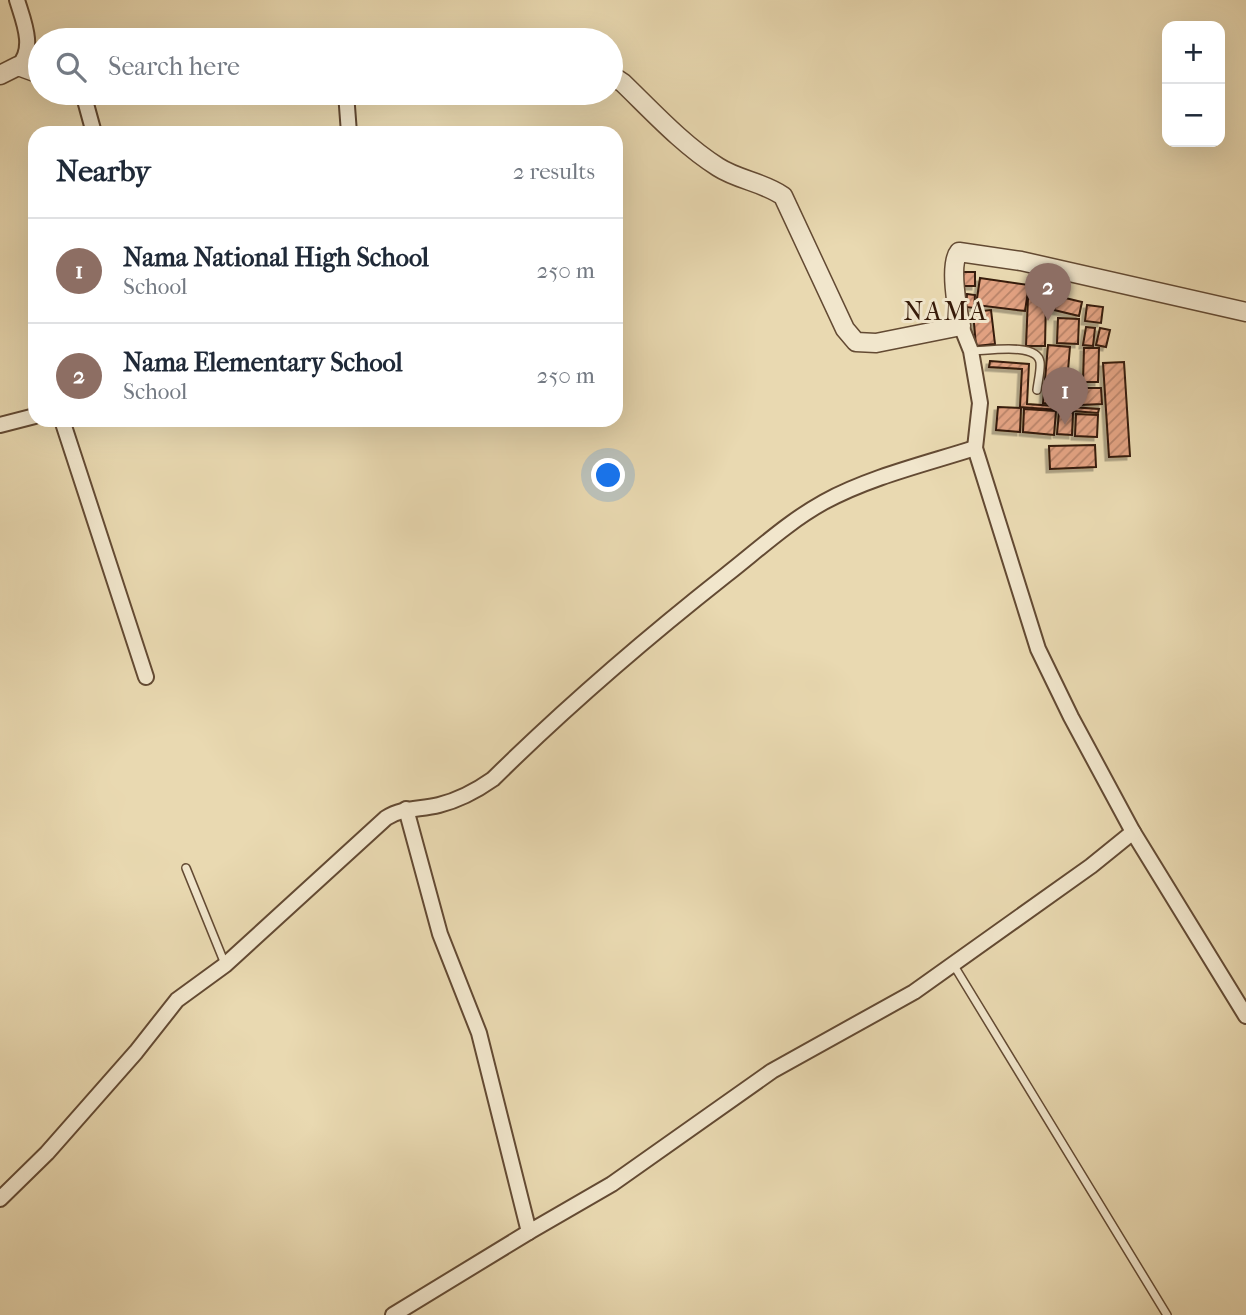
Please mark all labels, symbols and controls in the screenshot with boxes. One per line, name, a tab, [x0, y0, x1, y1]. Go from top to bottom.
map controls	[1162, 21, 1225, 147]
button: +	[1162, 21, 1225, 84]
search box	[28, 28, 623, 105]
icon: search	[52, 48, 90, 86]
text: Search here	[108, 51, 240, 82]
button: −	[1162, 84, 1225, 147]
text: Nearby	[56, 154, 151, 189]
text: 2 results	[513, 158, 595, 185]
text: Nama National High School	[123, 242, 429, 273]
text: 1	[75, 257, 83, 284]
text: 250 m	[537, 257, 595, 284]
pin: 2	[1025, 263, 1071, 321]
text: School	[123, 273, 187, 300]
district label: NAMA	[904, 296, 988, 327]
text: Nama Elementary School	[123, 347, 403, 378]
text: 2	[73, 362, 85, 389]
text: 250 m	[537, 362, 595, 389]
pin: 1	[1042, 367, 1088, 425]
text: School	[123, 378, 187, 405]
your location	[591, 458, 625, 492]

